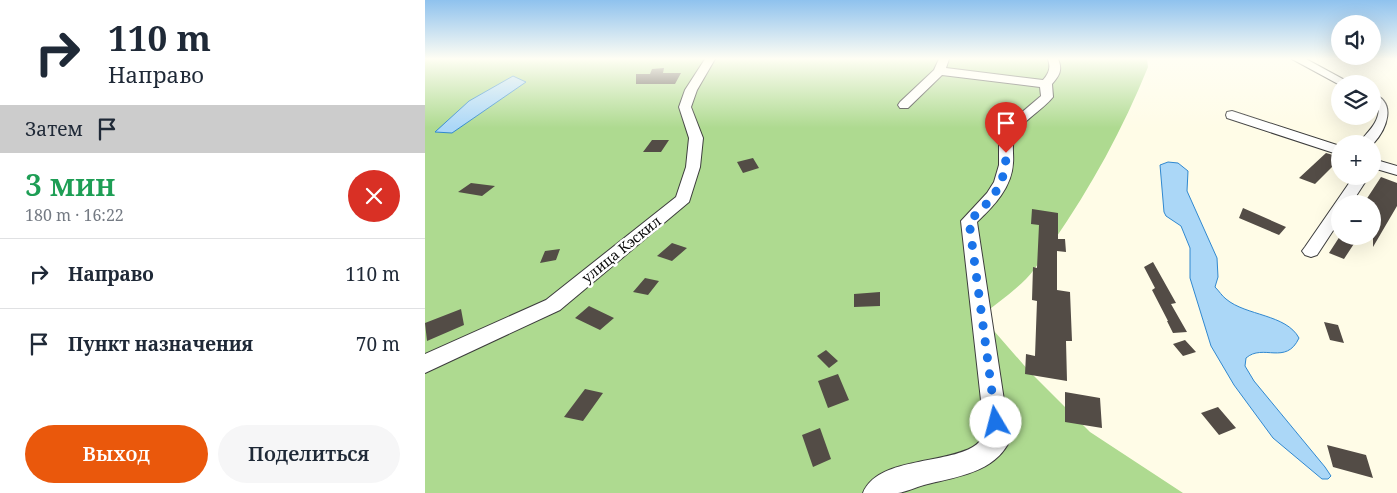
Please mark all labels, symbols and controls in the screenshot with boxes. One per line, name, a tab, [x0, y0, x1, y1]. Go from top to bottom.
text: 110 m	[108, 14, 211, 61]
map controls	[1331, 15, 1381, 245]
button: sound	[1331, 15, 1381, 65]
icon: right	[25, 20, 90, 85]
text: Направо	[108, 59, 204, 89]
button: layers	[1331, 75, 1381, 125]
pin	[985, 102, 1027, 153]
icon: arrive	[992, 109, 1020, 137]
icon: arrive	[93, 115, 121, 143]
text: Затем	[25, 116, 83, 142]
button: +	[1331, 135, 1381, 185]
text: 3 мин	[25, 164, 115, 205]
button: close	[348, 170, 400, 222]
button: −	[1331, 195, 1381, 245]
text: 180 m · 16:22	[25, 204, 124, 226]
street label: улица Кэскил	[577, 211, 665, 287]
icon: right	[25, 260, 53, 288]
text: Направо	[68, 261, 154, 287]
text: 110 m	[345, 261, 400, 287]
icon: arrive	[25, 330, 53, 358]
text: Пункт назначения	[68, 331, 253, 357]
text: 70 m	[356, 331, 400, 357]
position arrow	[969, 395, 1021, 447]
button: Выход	[25, 425, 208, 483]
button: Поделиться	[218, 425, 400, 483]

